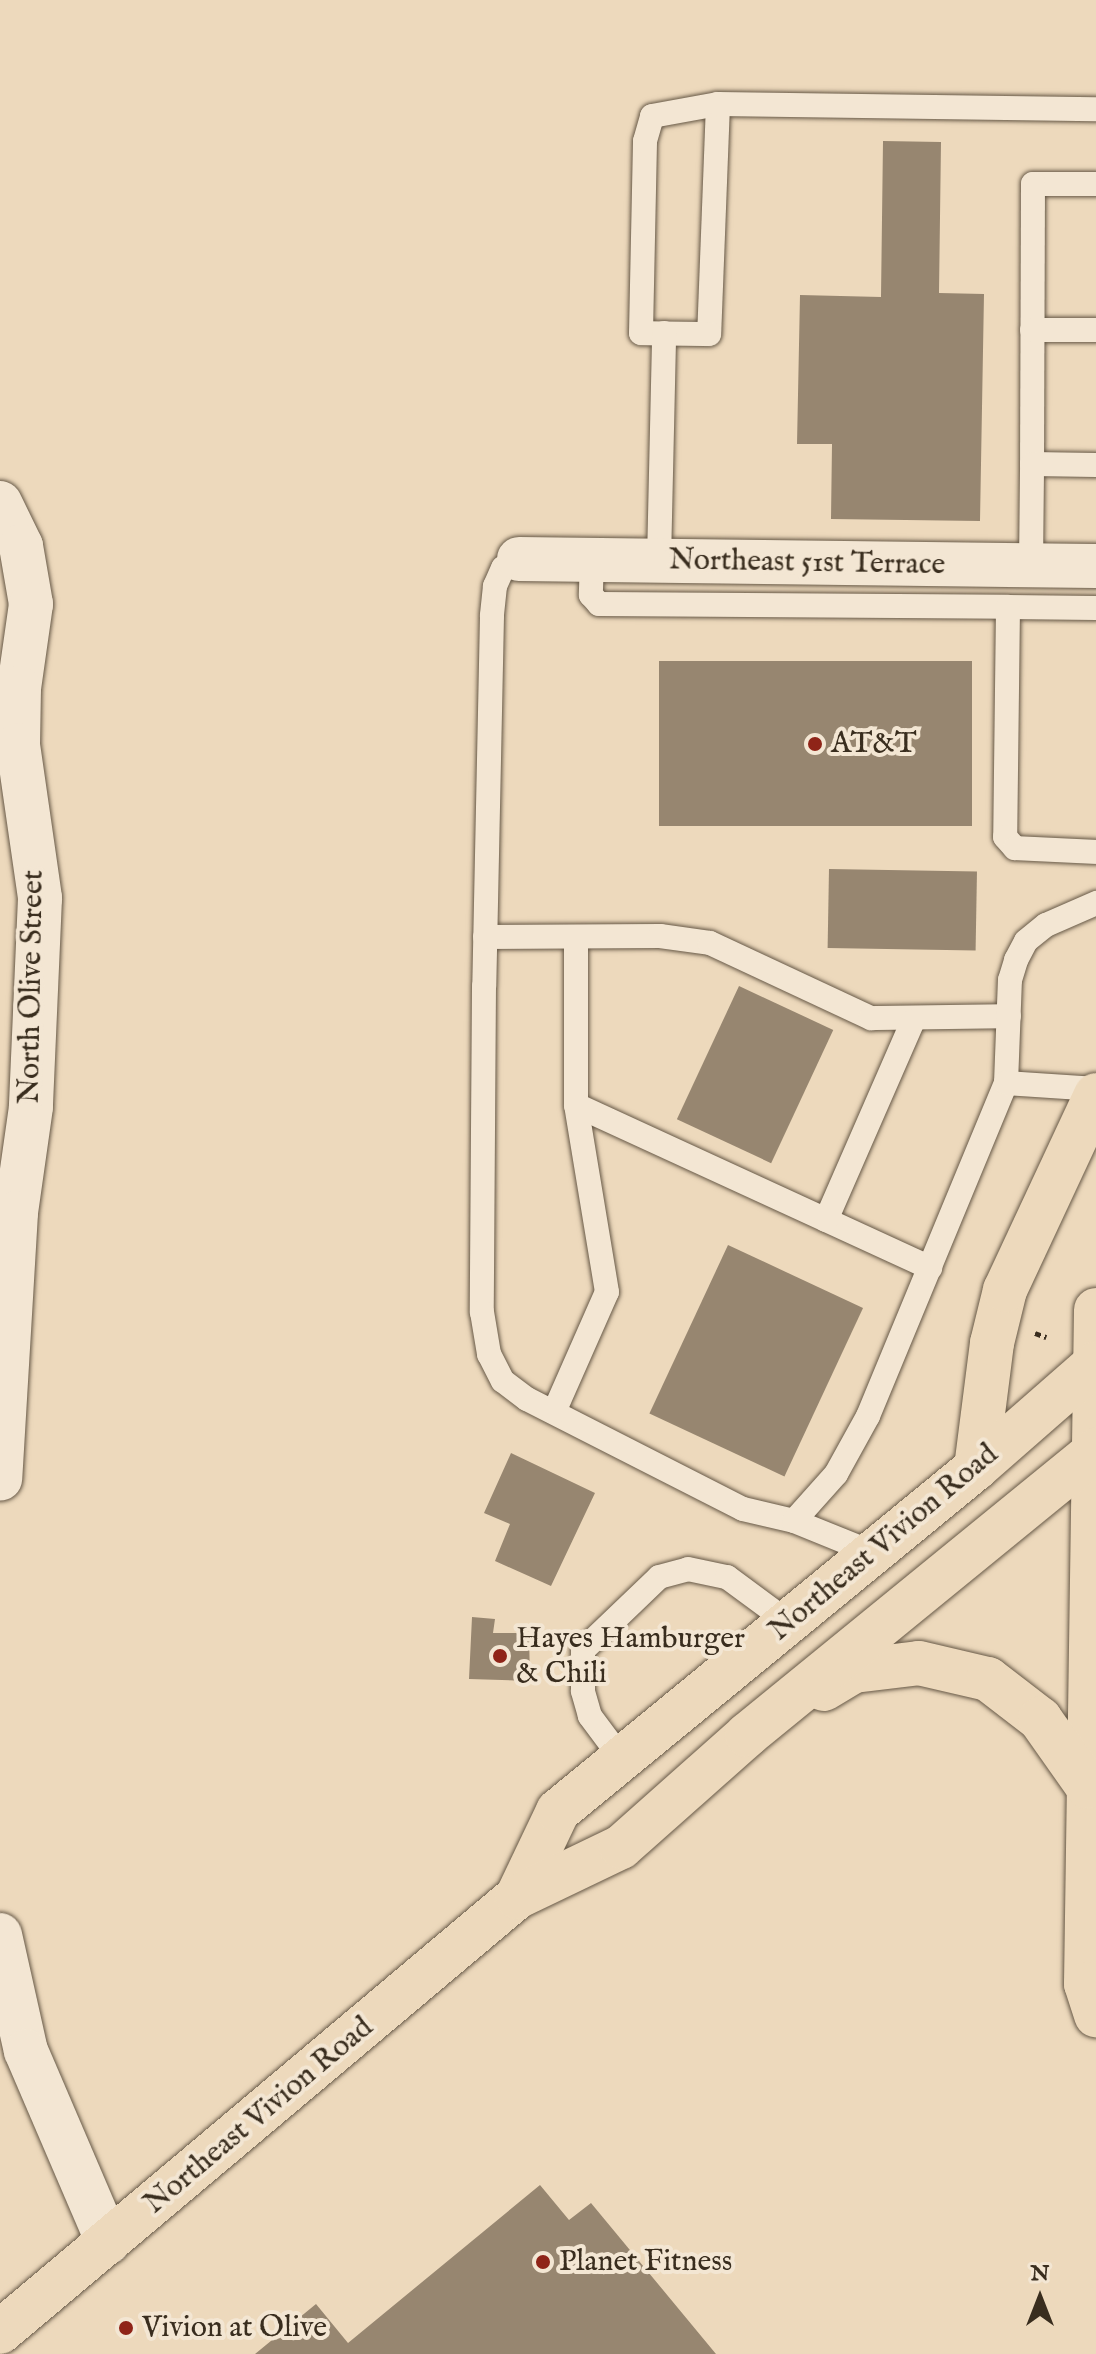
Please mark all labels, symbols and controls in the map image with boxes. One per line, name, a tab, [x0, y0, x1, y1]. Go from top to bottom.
street label: Northeast 51st Terrace	[668, 543, 946, 583]
place label: AT&T	[831, 726, 917, 762]
marker: AT&T	[806, 735, 824, 753]
street label: North Olive Street	[12, 870, 52, 1104]
street label: Northeast Vivion Road	[762, 1437, 1006, 1649]
place label: Hayes Hamburger & Chili	[516, 1621, 745, 1692]
marker: Hayes Hamburger & Chili	[491, 1647, 509, 1665]
street label: Northeast Vivion Road	[137, 2010, 381, 2222]
place label: Planet Fitness	[559, 2244, 732, 2280]
marker: Planet Fitness	[534, 2253, 552, 2271]
north arrow	[1000, 2258, 1080, 2338]
text: N	[1030, 2260, 1050, 2288]
place label: Vivion at Olive	[142, 2310, 327, 2346]
marker: Vivion at Olive	[117, 2319, 135, 2337]

